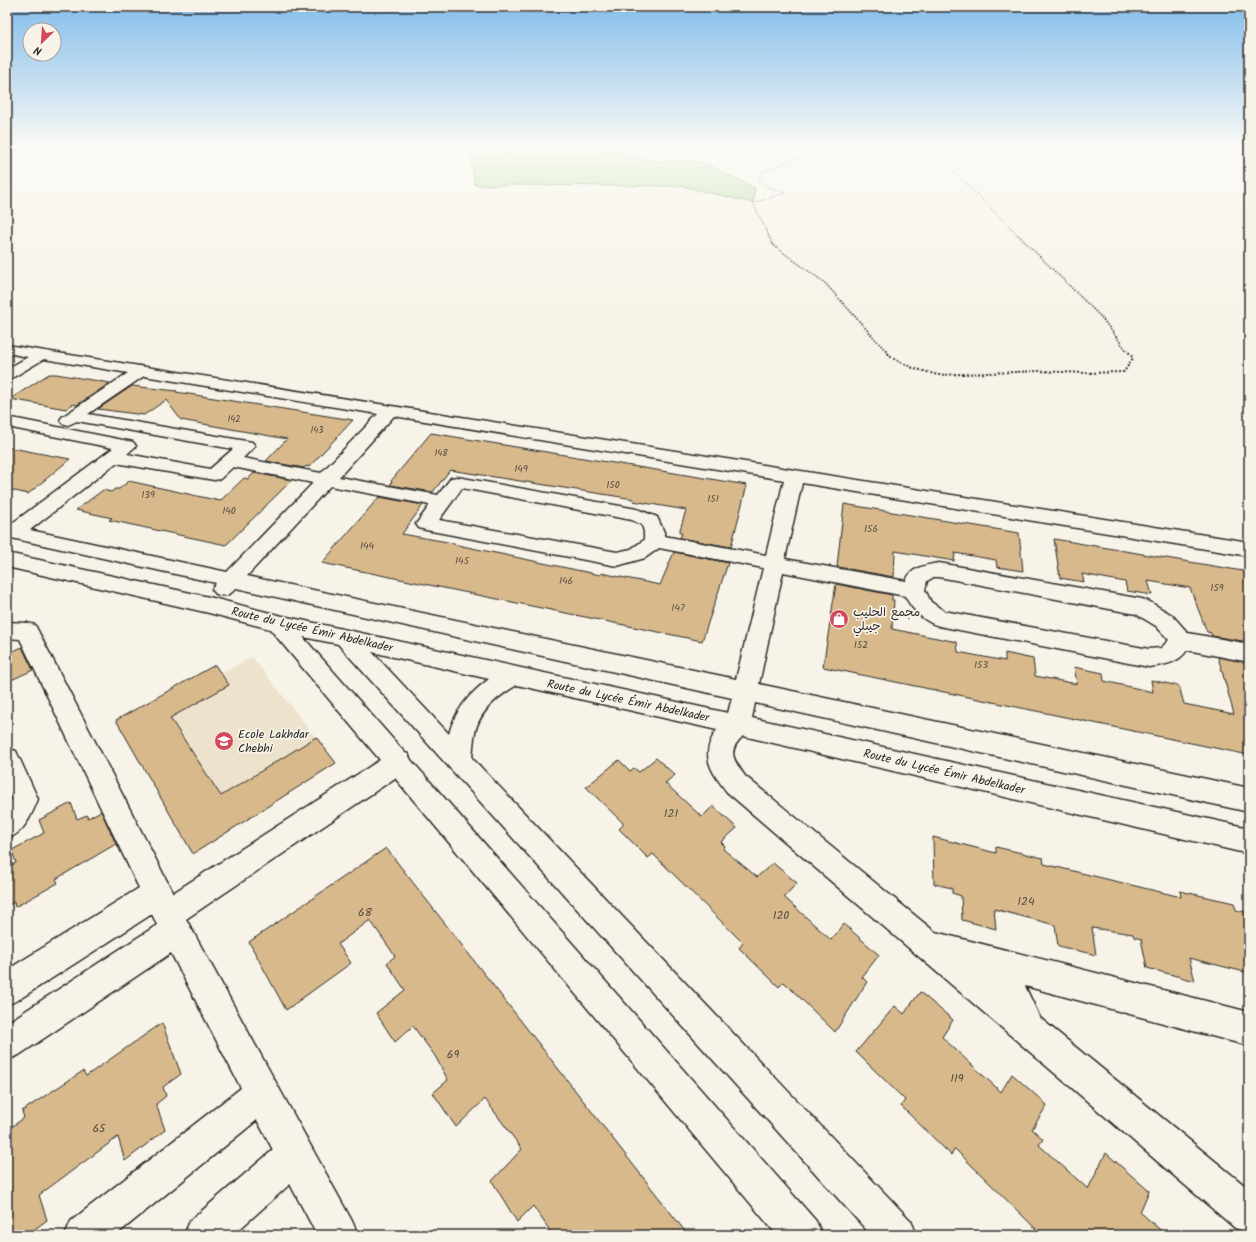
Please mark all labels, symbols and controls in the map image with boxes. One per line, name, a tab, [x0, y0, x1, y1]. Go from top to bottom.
north arrow	[22, 22, 62, 62]
text: N	[31, 41, 45, 60]
house number: 142	[227, 412, 241, 427]
house number: 143	[311, 423, 323, 438]
house number: 148	[434, 446, 448, 461]
house number: 149	[514, 461, 528, 477]
house number: 150	[606, 477, 620, 493]
house number: 139	[141, 487, 155, 503]
house number: 151	[707, 491, 719, 507]
house number: 140	[222, 503, 236, 519]
house number: 156	[864, 521, 878, 537]
house number: 144	[360, 538, 375, 554]
house number: 145	[455, 553, 470, 569]
house number: 146	[559, 573, 573, 589]
house number: 159	[1210, 580, 1224, 596]
house number: 147	[671, 600, 685, 616]
street label: Route du Lycée Émir Abdelkader	[229, 602, 396, 658]
place label: مجمع الحليب جيبلي	[853, 603, 920, 637]
shop icon: مجمع الحليب جيبلي	[828, 608, 850, 630]
house number: 152	[854, 637, 868, 653]
house number: 153	[974, 657, 988, 673]
street label: Route du Lycée Émir Abdelkader	[545, 675, 712, 728]
place label: Ecole Lakhdar Chebhi	[238, 725, 310, 758]
school or university icon: Ecole Lakhdar Chebhi	[213, 730, 235, 752]
street label: Route du Lycée Émir Abdelkader	[861, 744, 1028, 800]
house number: 121	[664, 804, 678, 823]
house number: 124	[1017, 892, 1035, 911]
house number: 68	[358, 903, 373, 922]
house number: 120	[773, 906, 789, 925]
house number: 69	[447, 1045, 459, 1064]
house number: 119	[950, 1069, 964, 1088]
house number: 65	[92, 1119, 107, 1138]

